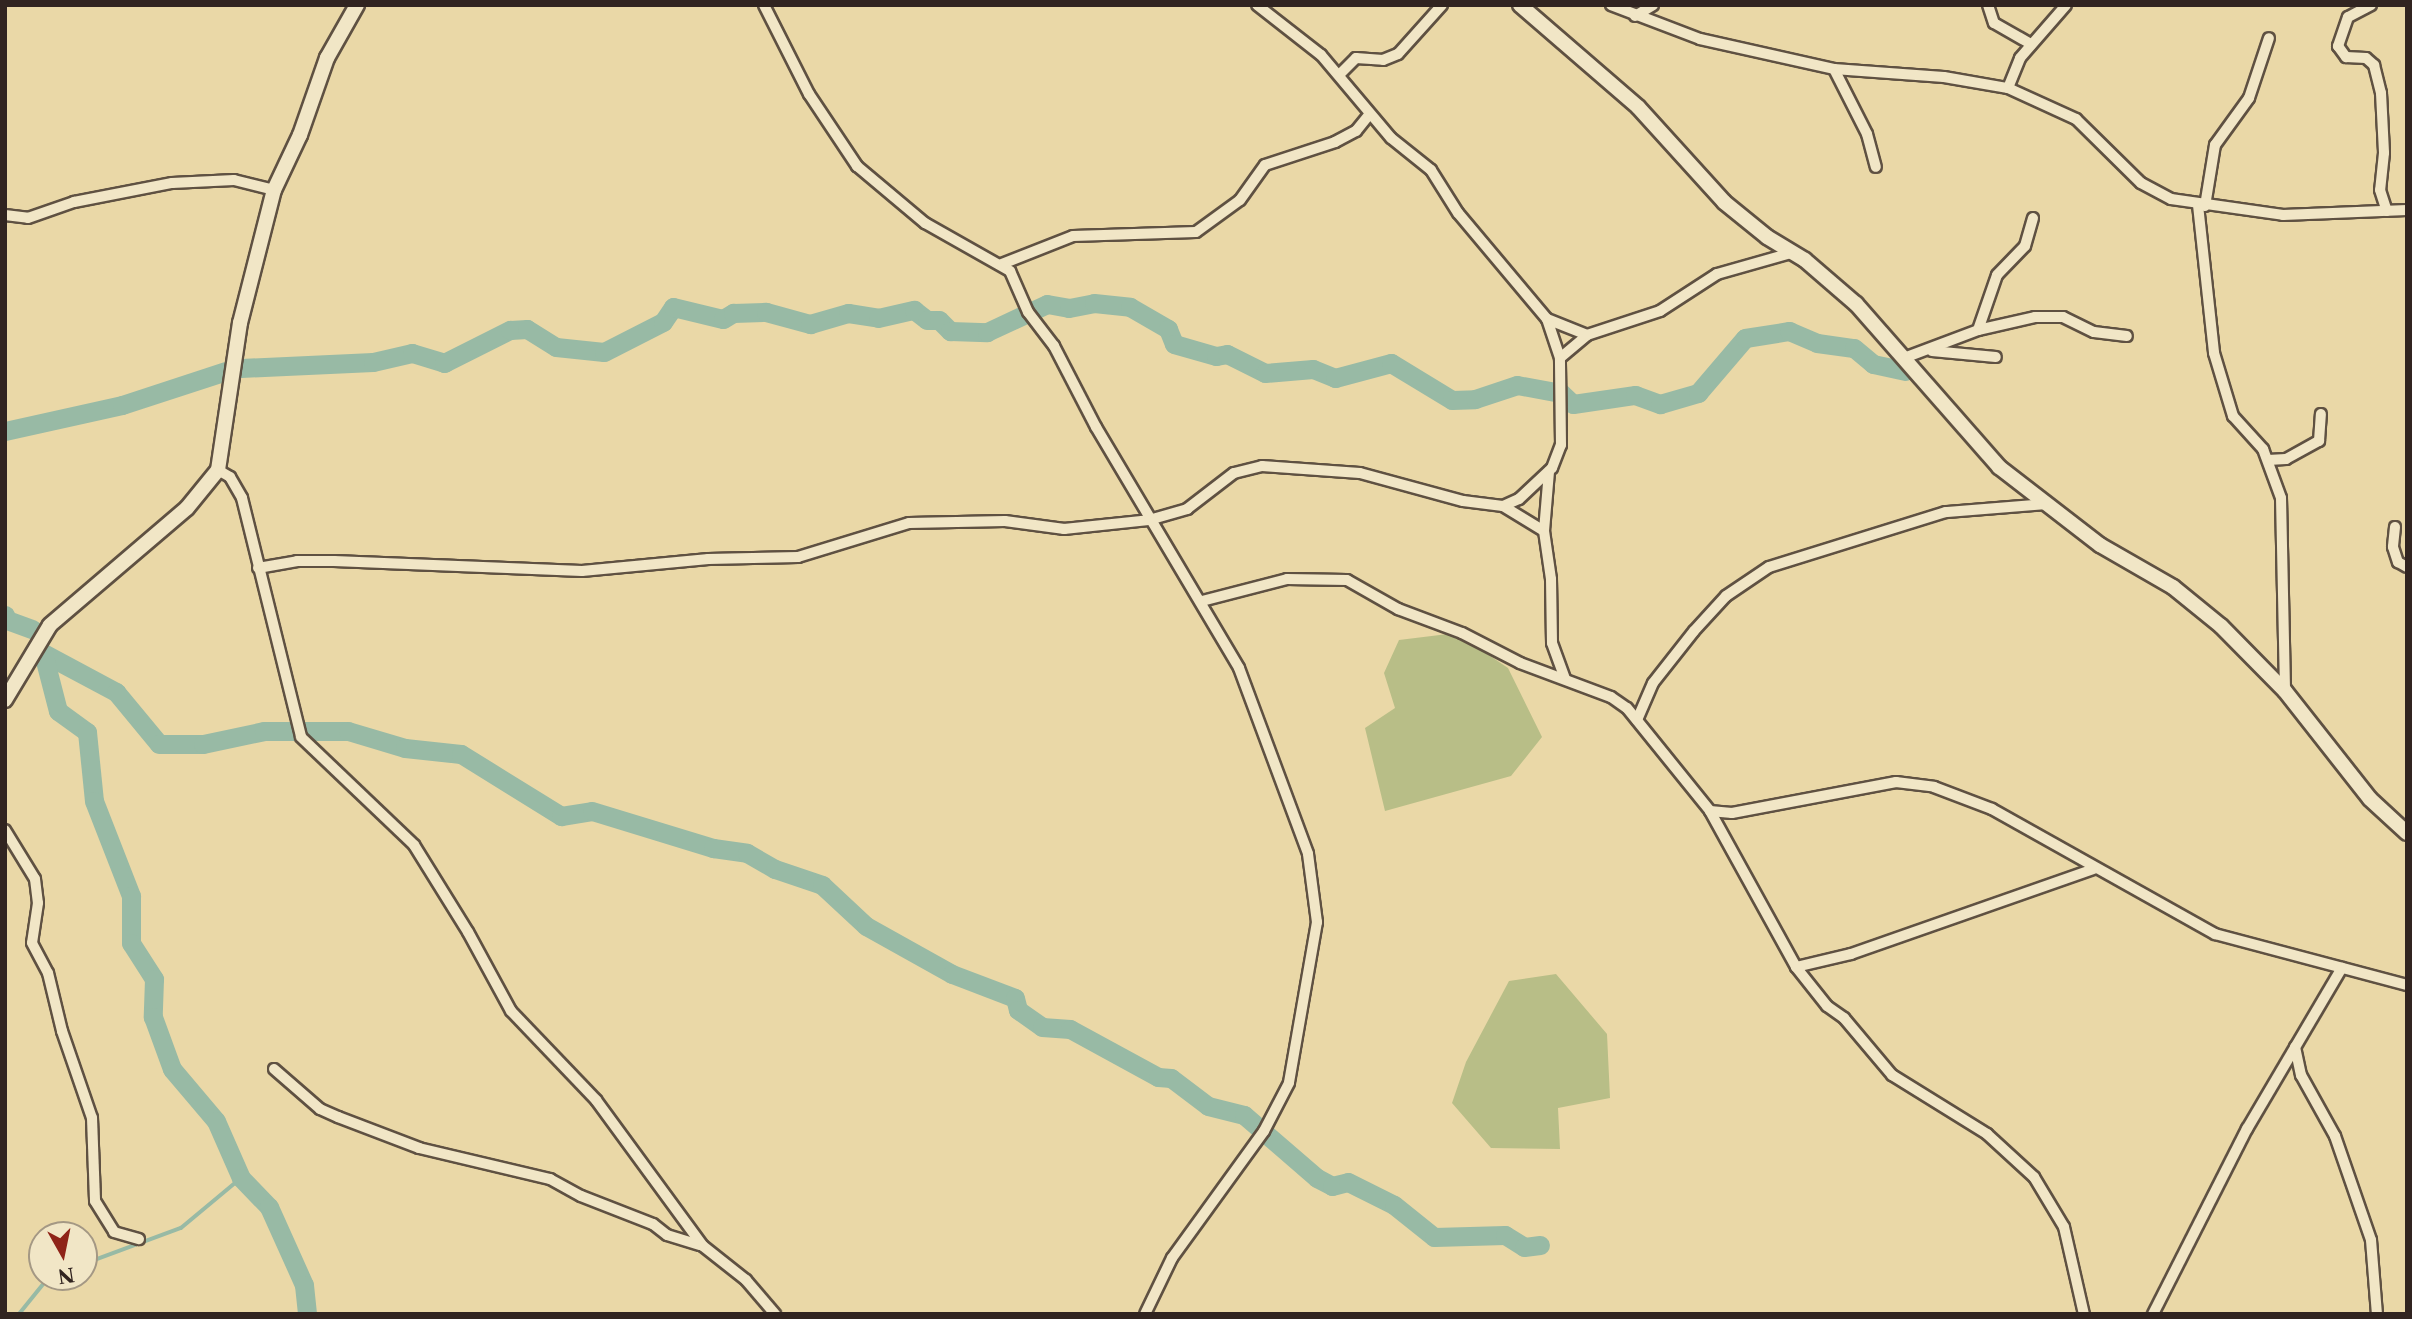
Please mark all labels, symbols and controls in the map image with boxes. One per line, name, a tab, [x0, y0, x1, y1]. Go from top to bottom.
north arrow	[28, 1221, 98, 1291]
text: N	[56, 1263, 76, 1288]

